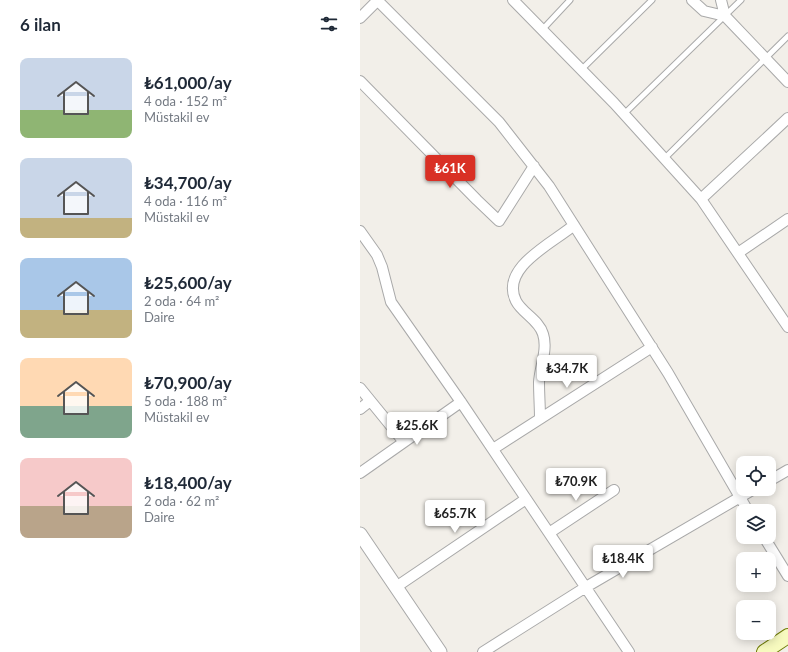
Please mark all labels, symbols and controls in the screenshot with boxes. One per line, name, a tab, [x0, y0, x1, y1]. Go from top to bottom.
icon: filters	[318, 13, 340, 35]
text: 6 ilan	[20, 14, 61, 35]
text: ₺61,000/ay	[144, 72, 232, 93]
icon: home	[52, 74, 100, 122]
text: 4 oda · 152 m²	[144, 93, 227, 109]
text: Müstakil ev	[144, 109, 210, 125]
pin: ₺61K	[426, 155, 474, 189]
text: ₺61K	[434, 160, 466, 176]
text: ₺34,700/ay	[144, 172, 232, 193]
icon: home	[52, 174, 100, 222]
text: 4 oda · 116 m²	[144, 193, 227, 209]
text: Müstakil ev	[144, 209, 210, 225]
text: ₺25,600/ay	[144, 272, 232, 293]
icon: home	[52, 274, 100, 322]
text: 2 oda · 64 m²	[144, 293, 219, 309]
text: Daire	[144, 309, 175, 325]
pin: ₺34.7K	[534, 355, 600, 389]
text: ₺34.7K	[546, 360, 588, 376]
text: ₺70,900/ay	[144, 372, 232, 393]
icon: home	[52, 374, 100, 422]
text: 5 oda · 188 m²	[144, 393, 227, 409]
text: Müstakil ev	[144, 409, 210, 425]
pin: ₺25.6K	[384, 412, 450, 446]
text: ₺25.6K	[396, 417, 438, 433]
map controls	[736, 456, 776, 640]
button: locate	[736, 456, 776, 496]
pin: ₺70.9K	[543, 468, 609, 502]
text: ₺18,400/ay	[144, 472, 232, 493]
text: ₺70.9K	[555, 473, 597, 489]
icon: home	[52, 474, 100, 522]
text: 2 oda · 62 m²	[144, 493, 219, 509]
pin: ₺65.7K	[422, 500, 488, 534]
button: layers	[736, 504, 776, 544]
text: ₺65.7K	[434, 505, 476, 521]
text: Daire	[144, 509, 175, 525]
pin: ₺18.4K	[590, 545, 656, 579]
text: ₺18.4K	[602, 550, 644, 566]
button: +	[736, 552, 776, 592]
button: −	[736, 600, 776, 640]

